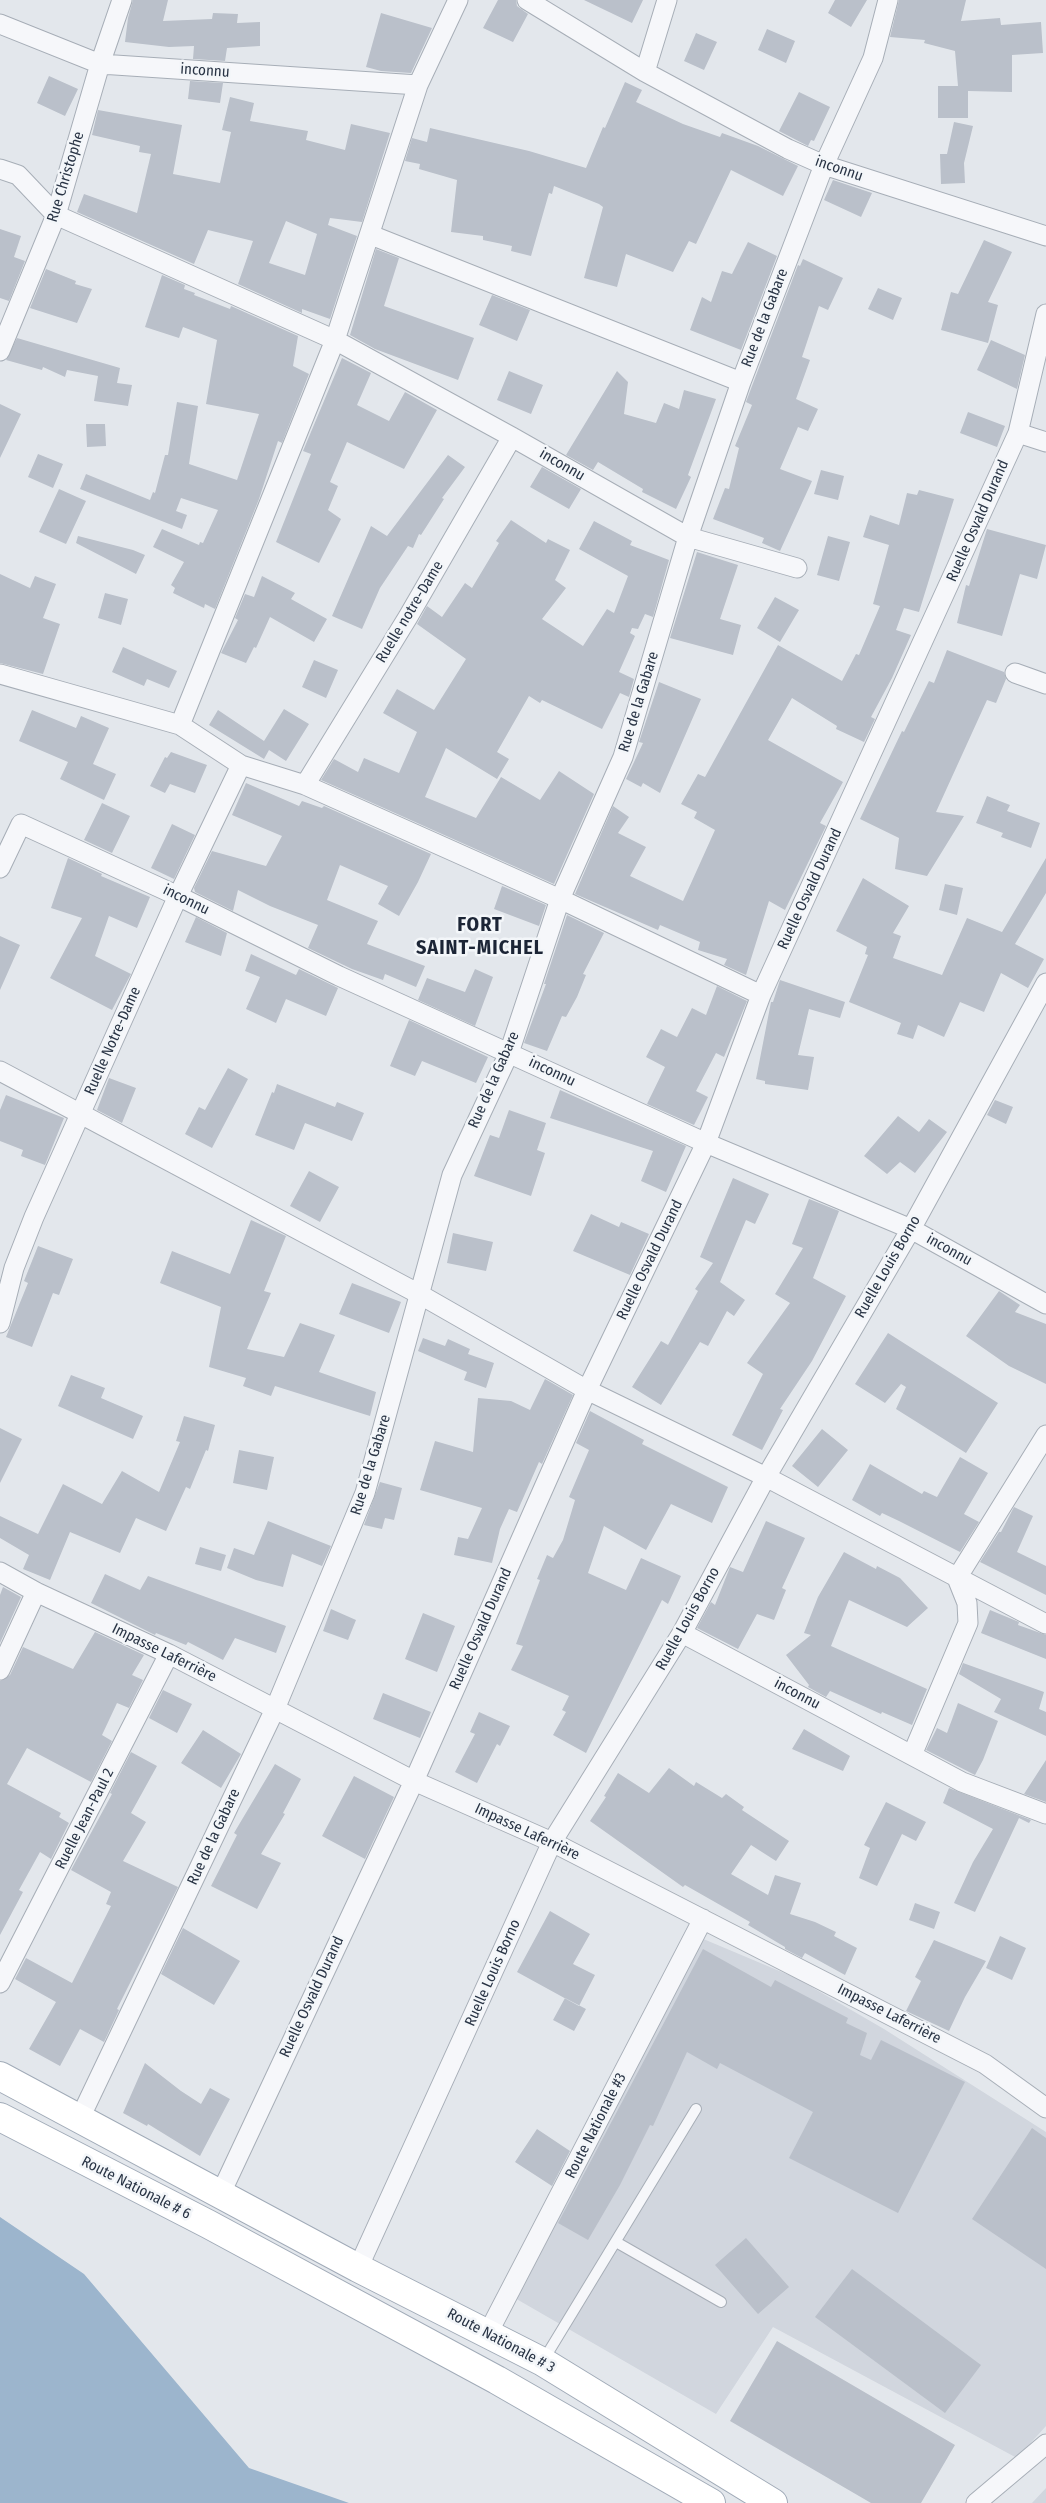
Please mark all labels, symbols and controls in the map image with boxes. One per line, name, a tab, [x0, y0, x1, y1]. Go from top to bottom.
street label: inconnu	[180, 60, 230, 82]
street label: Rue Christophe	[44, 130, 88, 224]
street label: inconnu	[813, 152, 865, 186]
street label: Rue de la Gabare	[738, 266, 792, 370]
street label: inconnu	[536, 445, 588, 485]
street label: Ruelle Osvald Durand	[943, 457, 1013, 585]
street label: Ruelle notre-Dame	[373, 558, 447, 666]
street label: Rue de la Gabare	[615, 650, 663, 754]
street label: Ruelle Osvald Durand	[774, 826, 846, 952]
street label: inconnu	[160, 881, 212, 919]
district label: FORT SAINT-MICHEL	[415, 913, 545, 960]
street label: Ruelle Notre-Dame	[81, 984, 145, 1098]
street label: Rue de la Gabare	[465, 1029, 523, 1131]
street label: inconnu	[526, 1053, 578, 1091]
street label: Ruelle Osvald Durand	[613, 1197, 687, 1323]
street label: Ruelle Louis Borno	[851, 1213, 925, 1321]
street label: inconnu	[923, 1230, 975, 1270]
street label: Rue de la Gabare	[347, 1413, 395, 1517]
street label: Ruelle Louis Borno	[652, 1564, 724, 1674]
street label: Ruelle Osvald Durand	[446, 1565, 516, 1693]
street label: Impasse Laferrière	[109, 1620, 219, 1686]
street label: inconnu	[771, 1674, 823, 1714]
street label: Ruelle Jean-Paul 2	[52, 1766, 118, 1872]
street label: Rue de la Gabare	[184, 1786, 244, 1888]
street label: Impasse Laferrière	[472, 1800, 582, 1864]
street label: Ruelle Louis Borno	[461, 1917, 525, 2029]
street label: Ruelle Osvald Durand	[276, 1934, 348, 2060]
street label: Impasse Laferrière	[834, 1980, 944, 2048]
street label: Route Nationale #3	[562, 2070, 630, 2182]
street label: Route Nationale # 6	[78, 2153, 194, 2223]
street label: Route Nationale # 3	[444, 2305, 558, 2377]

